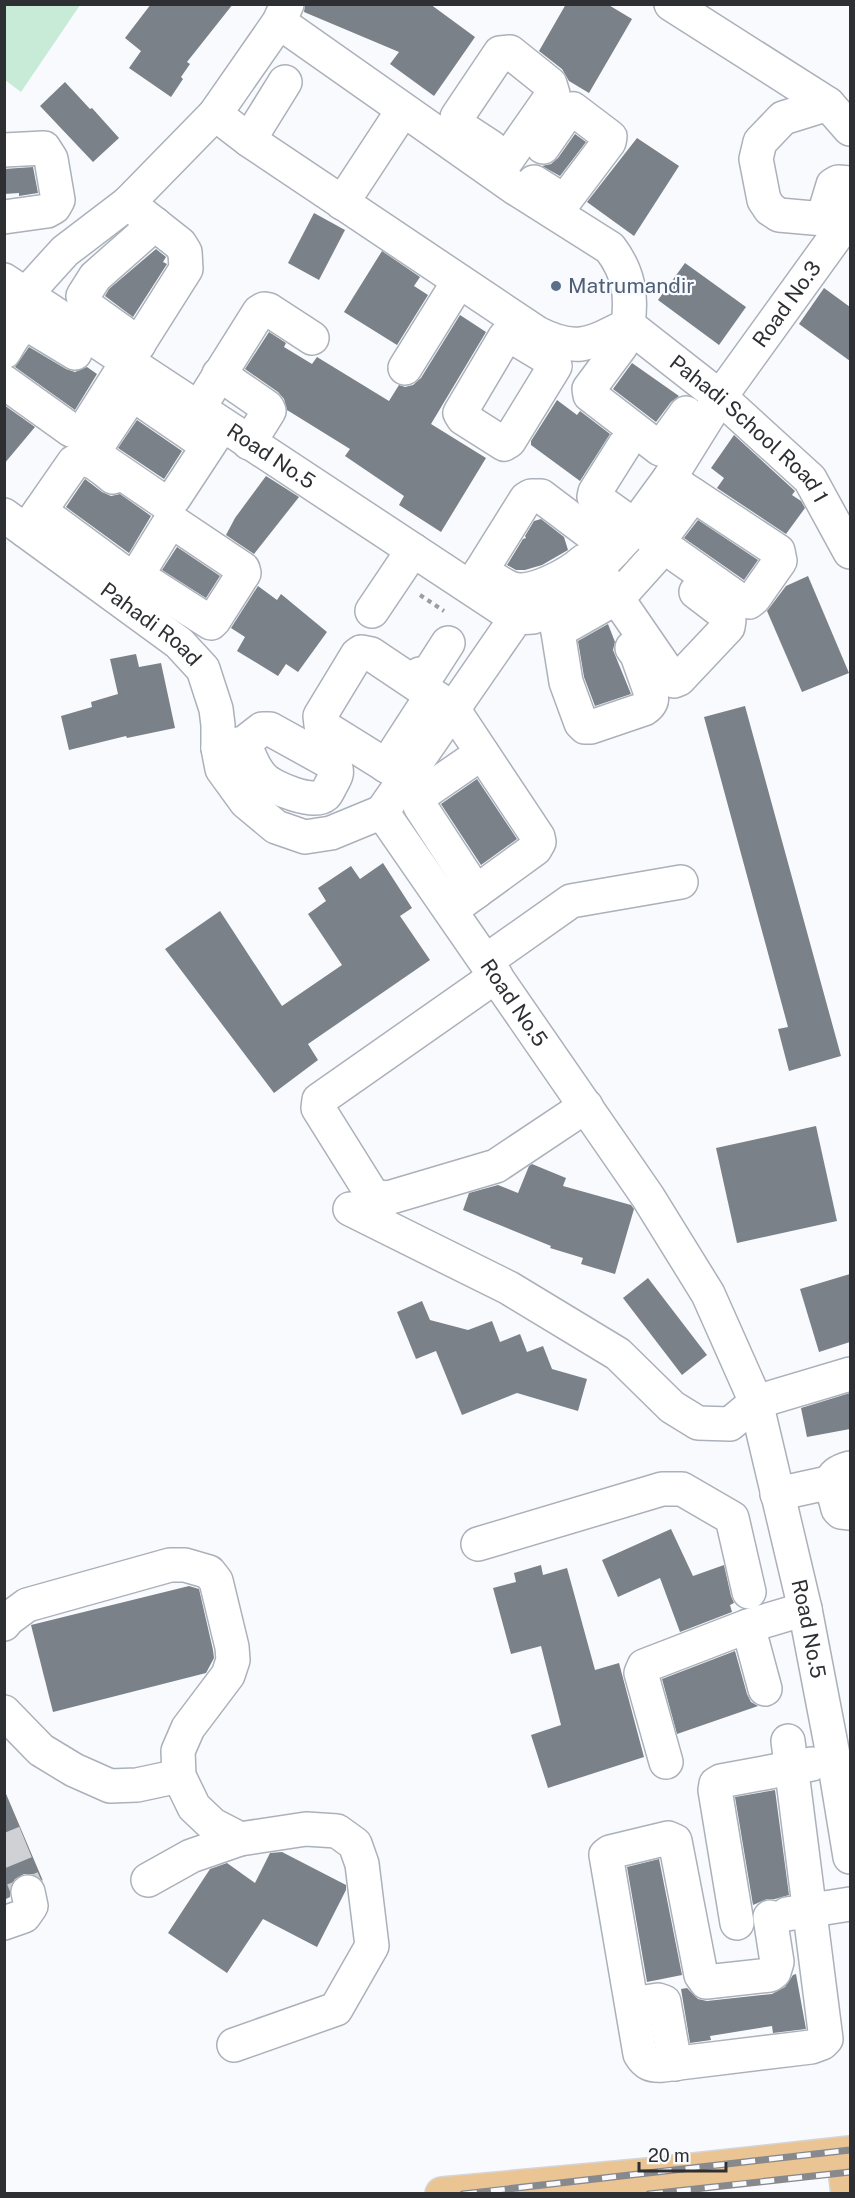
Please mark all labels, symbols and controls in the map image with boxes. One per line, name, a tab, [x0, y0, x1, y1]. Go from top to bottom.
street label: Road No.3	[747, 256, 826, 352]
place label: Matrumandir	[568, 273, 694, 298]
marker: Matrumandir	[549, 279, 563, 293]
street label: Pahadi School Road 1	[665, 349, 834, 507]
street label: Road No.5	[222, 418, 320, 494]
street label: Pahadi Road	[96, 577, 207, 671]
street label: Road No.5	[475, 954, 553, 1051]
street label: Road No.5	[786, 1577, 831, 1680]
scale bar	[639, 2135, 726, 2173]
text: 20 m	[648, 2145, 690, 2166]

